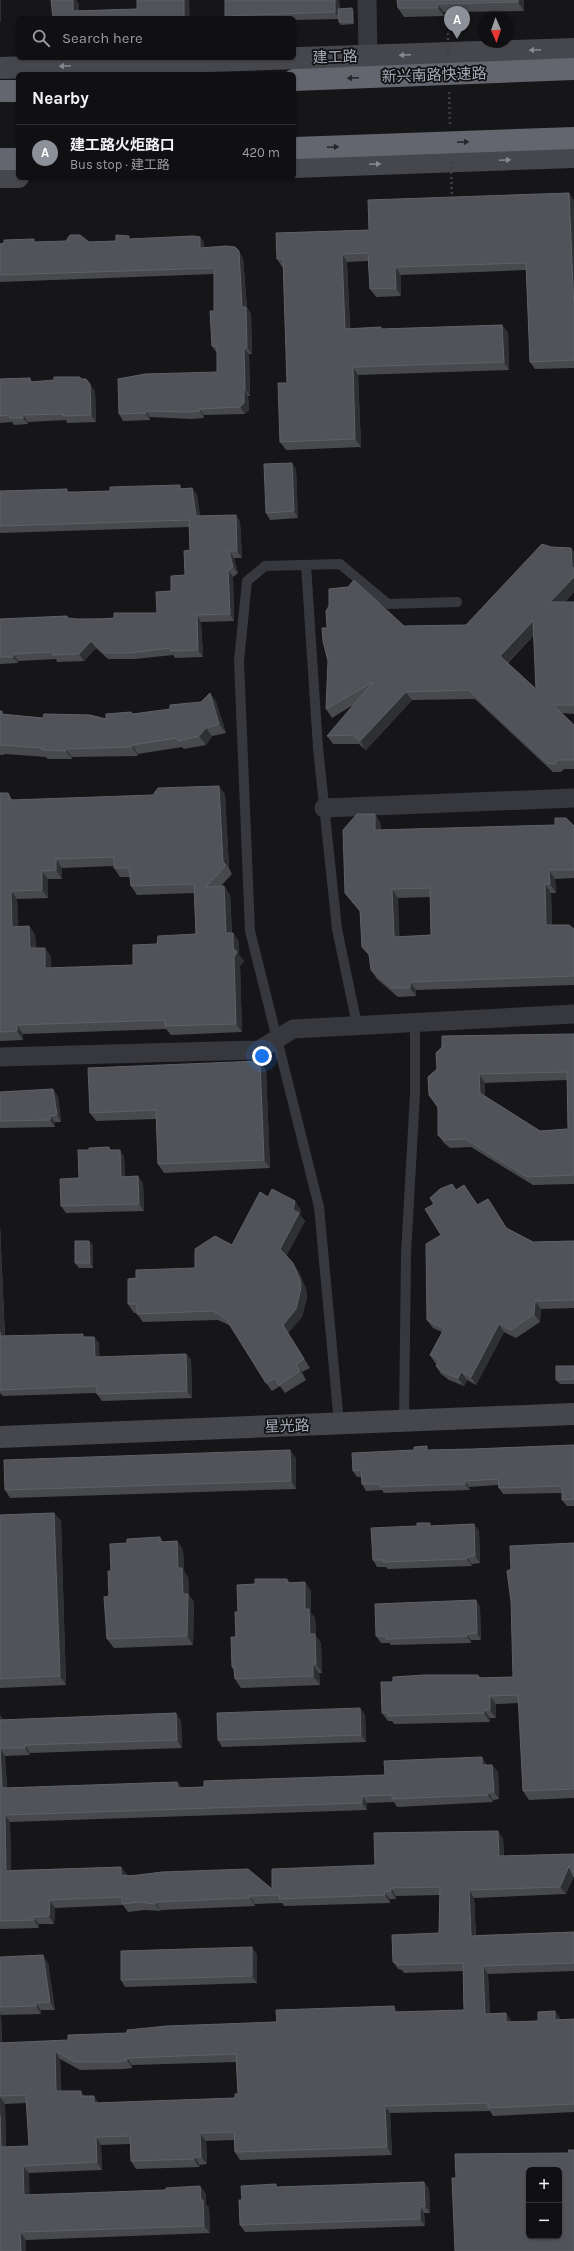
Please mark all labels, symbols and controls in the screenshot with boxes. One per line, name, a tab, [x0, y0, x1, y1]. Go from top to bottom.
pin: A	[444, 6, 470, 39]
north arrow	[478, 12, 514, 48]
search box	[16, 16, 296, 60]
icon: search	[30, 27, 52, 49]
text: Search here	[62, 29, 143, 47]
street label: 建工路	[312, 47, 358, 67]
one-way arrow	[528, 47, 541, 53]
one-way arrow	[399, 51, 411, 58]
one-way arrow	[59, 62, 71, 69]
street label: 新兴南路快速路	[381, 64, 487, 86]
one-way arrow	[346, 75, 359, 81]
text: Nearby	[32, 88, 89, 108]
text: 建工路火炬路口	[70, 136, 175, 154]
one-way arrow	[457, 139, 470, 145]
one-way arrow	[327, 143, 339, 150]
text: A	[41, 145, 49, 160]
text: 420 m	[242, 145, 280, 160]
text: Bus stop · 建工路	[70, 157, 170, 172]
one-way arrow	[499, 157, 512, 163]
one-way arrow	[369, 161, 381, 168]
your location	[252, 1046, 272, 1066]
street label: 星光路	[264, 1416, 310, 1436]
map controls	[526, 2167, 562, 2239]
button: +	[526, 2167, 562, 2203]
button: −	[526, 2203, 562, 2239]

